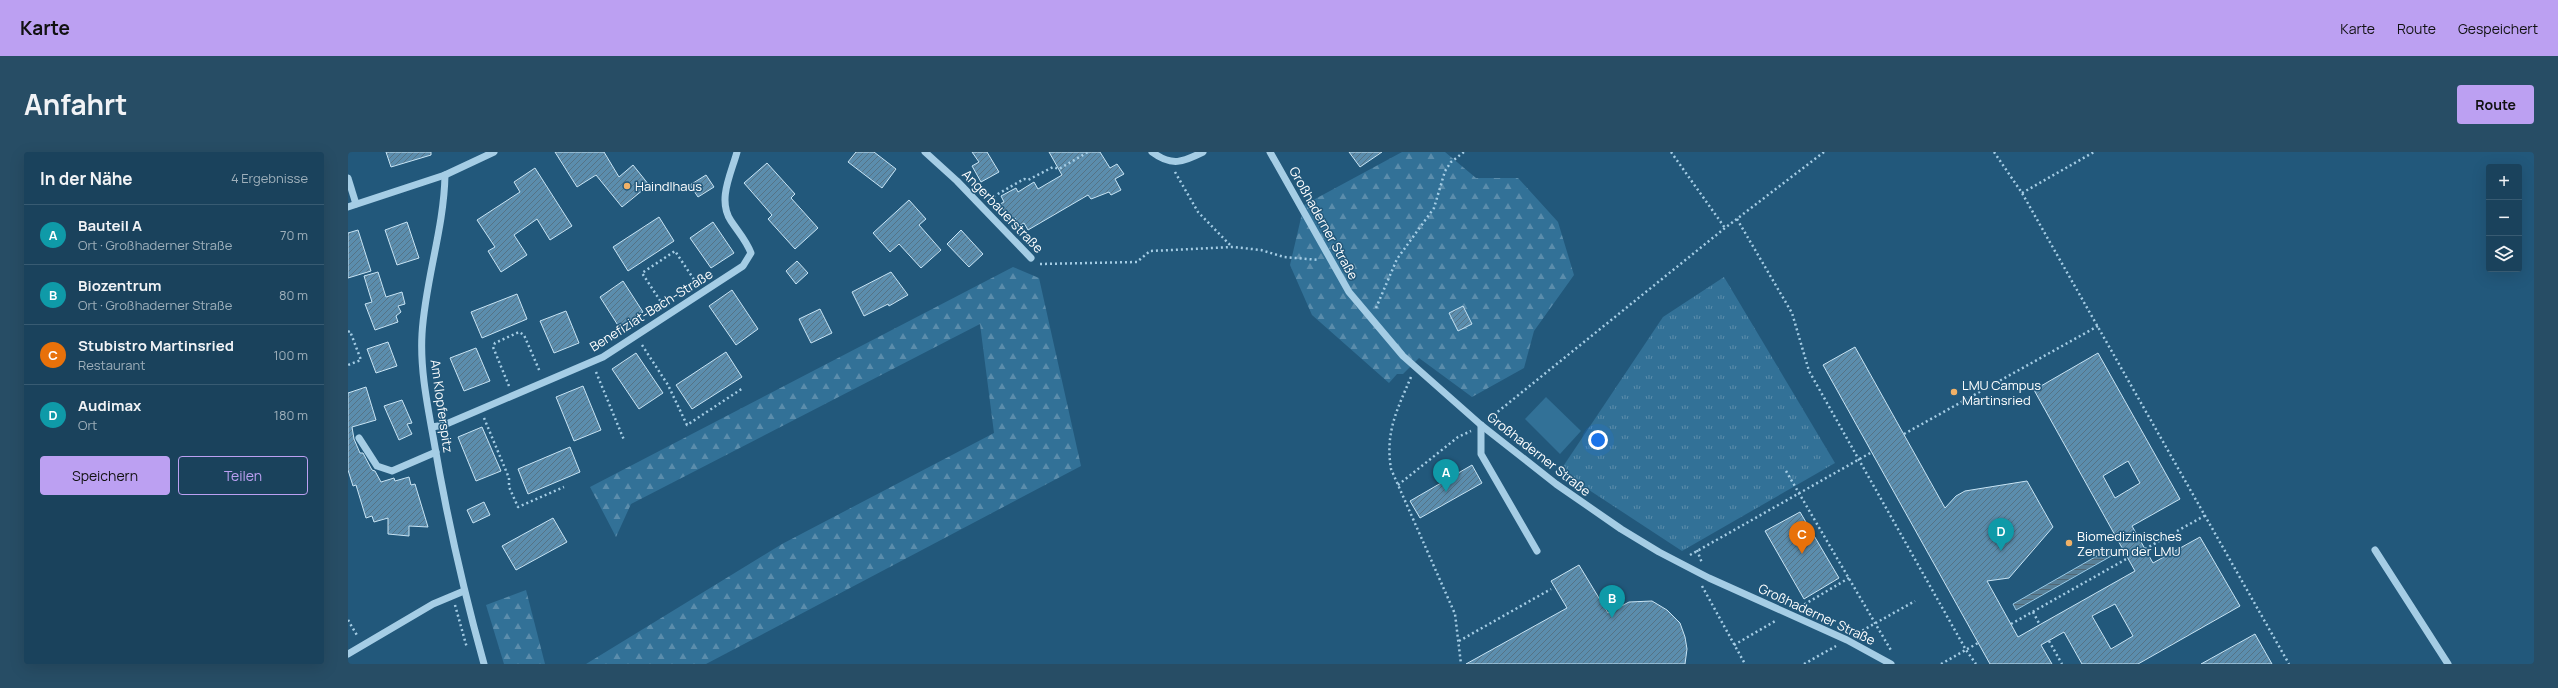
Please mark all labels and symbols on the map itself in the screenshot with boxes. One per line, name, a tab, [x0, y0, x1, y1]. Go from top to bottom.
street label: Großhaderner Straße	[1285, 163, 1363, 283]
street label: Angerbauerstraße	[958, 165, 1048, 257]
place label: Haindlhaus	[635, 177, 702, 195]
marker: Haindlhaus	[622, 181, 632, 191]
street label: Benefiziat-Bach-Straße	[586, 265, 716, 355]
street label: Am Klopferspitz	[427, 358, 457, 454]
place label: LMU Campus Martinsried	[1962, 376, 2041, 409]
marker: LMU Campus Martinsried	[1949, 387, 1959, 397]
street label: Großhaderner Straße	[1483, 408, 1595, 500]
your location	[1588, 430, 1608, 450]
pin: A	[1433, 459, 1459, 492]
pin: D	[1988, 518, 2014, 551]
pin: C	[1789, 521, 1815, 554]
place label: Biomedizinisches Zentrum der LMU	[2077, 527, 2182, 560]
marker: Biomedizinisches Zentrum der LMU	[2064, 538, 2074, 548]
street label: Großhaderner Straße	[1756, 579, 1879, 649]
pin: B	[1599, 585, 1625, 618]

